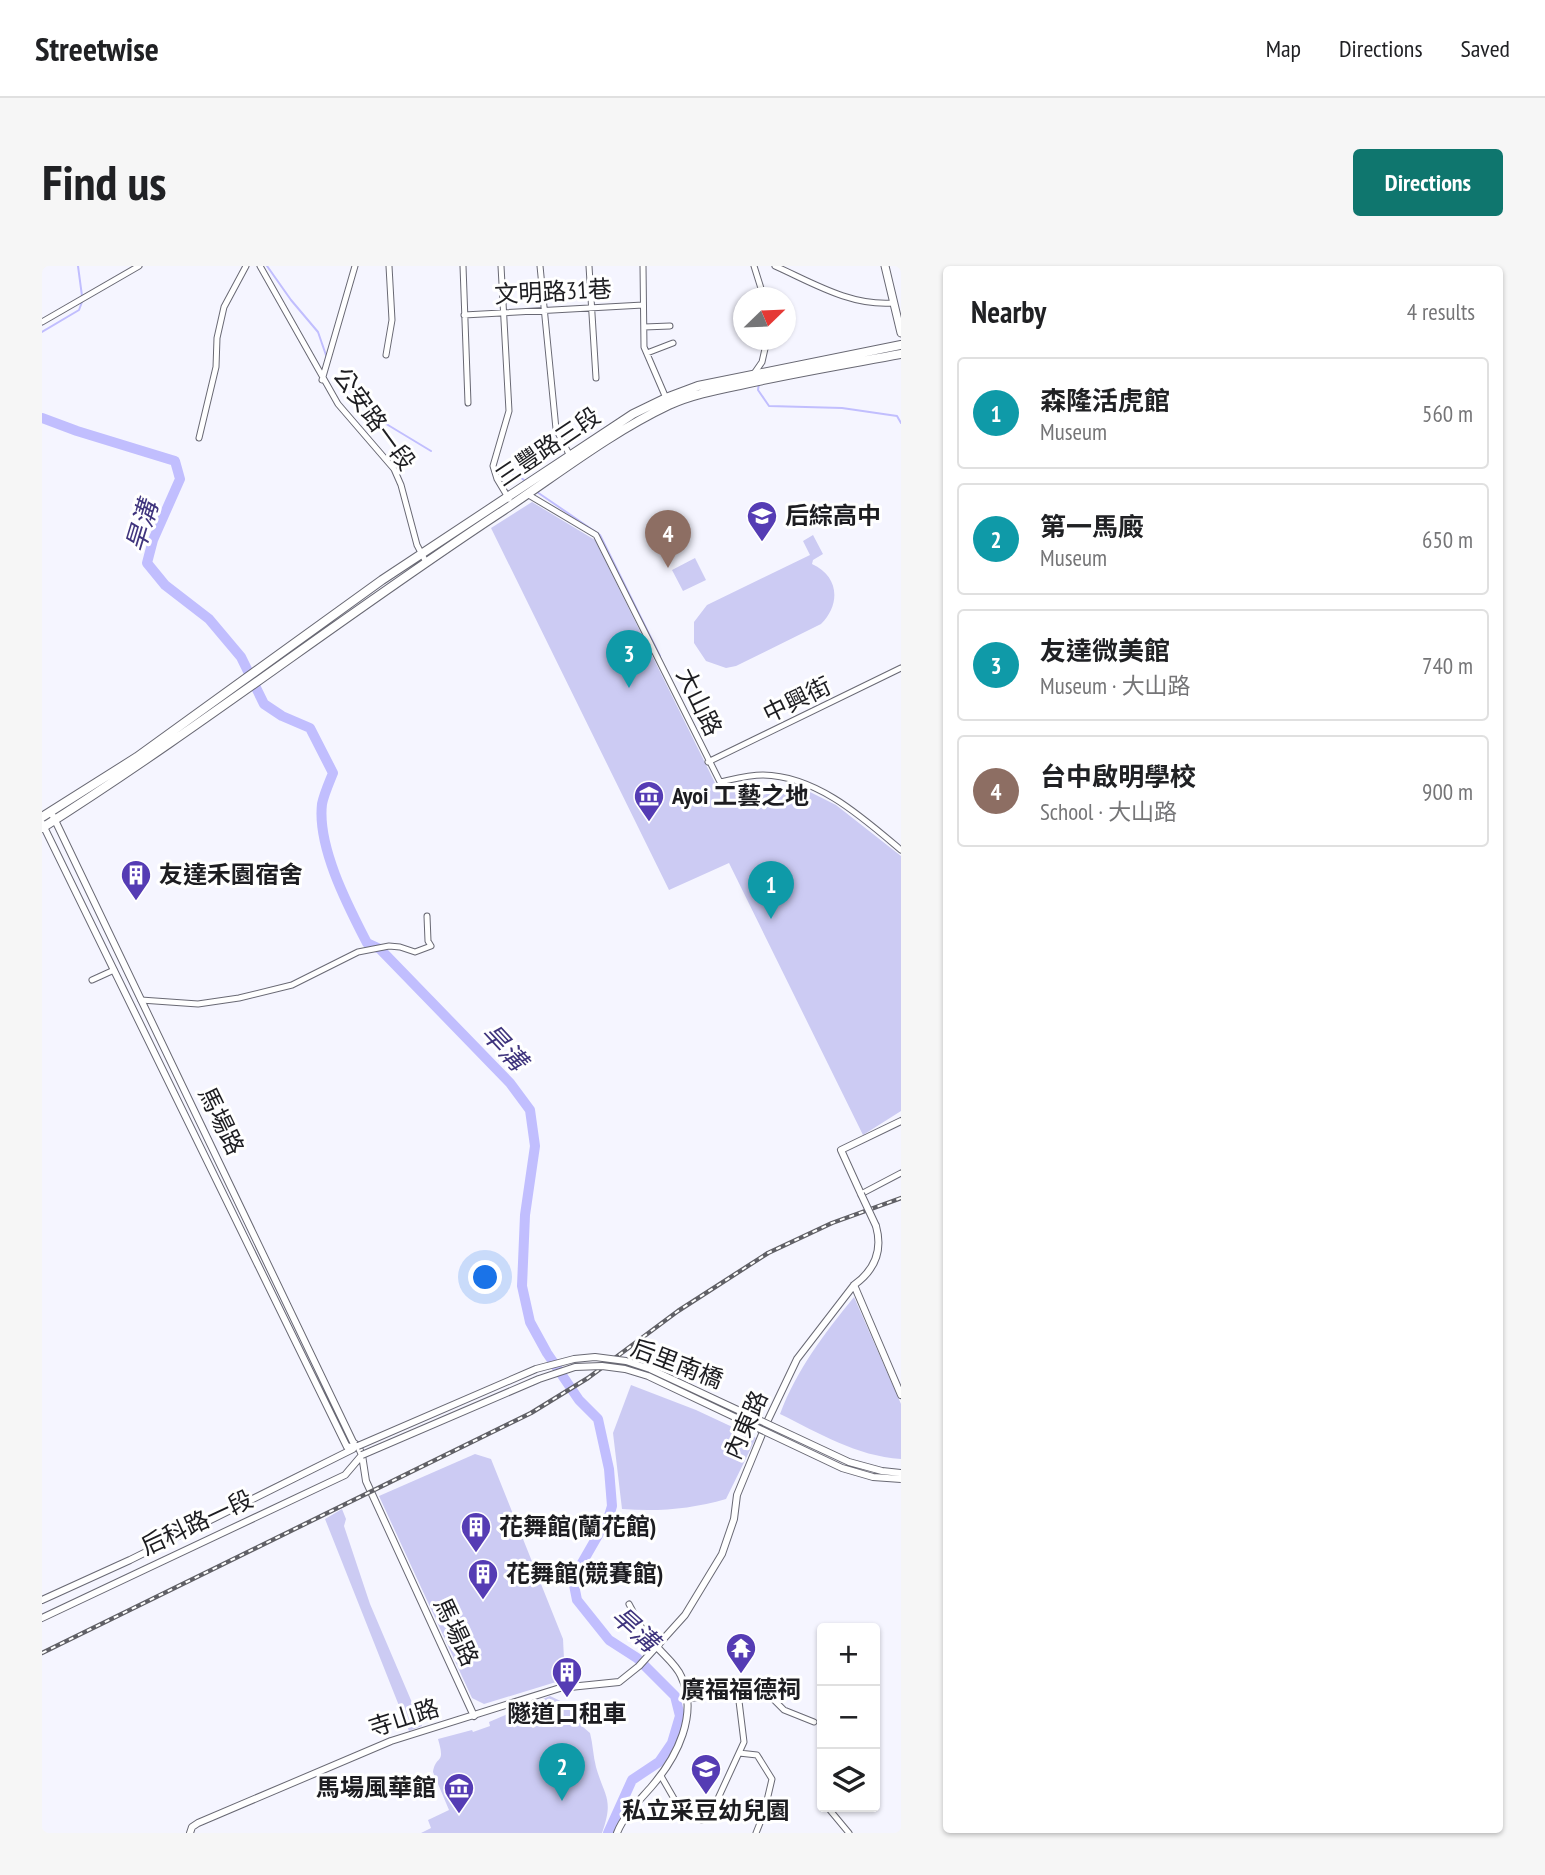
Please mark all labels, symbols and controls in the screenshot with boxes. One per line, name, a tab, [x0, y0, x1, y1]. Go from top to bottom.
text: Streetwise	[35, 27, 159, 70]
text: Map	[1266, 33, 1301, 64]
text: Directions	[1339, 33, 1423, 64]
text: Saved	[1461, 33, 1510, 64]
button: Directions	[1353, 149, 1503, 216]
text: Find us	[42, 150, 166, 214]
street label: 文明路31巷	[493, 273, 613, 310]
north arrow	[733, 287, 796, 350]
text: Nearby	[971, 292, 1046, 331]
text: 4 results	[1407, 297, 1475, 326]
street label: 公安路一段	[327, 361, 422, 476]
text: 森隆活虎館	[1040, 384, 1170, 417]
text: 1	[991, 399, 1002, 428]
text: 560 m	[1422, 399, 1473, 428]
street label: 三豐路三段	[489, 400, 606, 493]
text: Museum	[1040, 417, 1107, 446]
water label: 旱溝	[118, 492, 166, 556]
school or university icon: 后綜高中	[745, 499, 779, 543]
place label: 后綜高中	[785, 500, 881, 531]
pin: 4	[645, 510, 691, 568]
text: 第一馬廄	[1040, 510, 1144, 543]
text: 2	[991, 525, 1002, 554]
text: 650 m	[1422, 525, 1473, 554]
text: Museum	[1040, 543, 1107, 572]
pin: 3	[606, 630, 652, 688]
text: 友達微美館	[1040, 634, 1170, 667]
text: 3	[991, 651, 1002, 680]
text: 740 m	[1422, 651, 1473, 680]
street label: 大山路	[670, 663, 729, 741]
street label: 中興街	[758, 670, 836, 729]
text: Museum · 大山路	[1040, 671, 1191, 700]
text: 台中啟明學校	[1040, 760, 1196, 793]
text: 4	[991, 777, 1002, 806]
text: 900 m	[1422, 777, 1473, 806]
museum icon: Ayoi 工藝之地	[632, 779, 666, 823]
place label: Ayoi 工藝之地	[671, 780, 809, 811]
text: School · 大山路	[1040, 797, 1177, 826]
building icon: 友達禾園宿舍	[119, 858, 153, 902]
place label: 友達禾園宿舍	[159, 859, 303, 890]
pin: 1	[748, 861, 794, 919]
water label: 旱溝	[475, 1016, 537, 1080]
street label: 馬場路	[192, 1082, 251, 1160]
your location	[468, 1260, 502, 1294]
street label: 后里南橋	[627, 1332, 728, 1395]
street label: 內東路	[717, 1386, 774, 1464]
street label: 后科路一段	[136, 1483, 258, 1562]
building icon: 花舞館(蘭花館)	[459, 1510, 493, 1554]
place label: 花舞館(蘭花館)	[499, 1511, 656, 1542]
building icon: 花舞館(競賽館)	[466, 1557, 500, 1601]
place label: 花舞館(競賽館)	[506, 1558, 663, 1589]
street label: 馬場路	[427, 1593, 486, 1671]
water label: 旱溝	[605, 1599, 669, 1661]
map controls	[817, 1623, 880, 1812]
button: +	[817, 1623, 880, 1686]
temple icon: 廣福福德祠	[724, 1631, 758, 1675]
building icon: 隧道口租車	[550, 1655, 584, 1699]
place label: 廣福福德祠	[681, 1674, 801, 1705]
button: −	[817, 1686, 880, 1749]
street label: 寺山路	[365, 1692, 443, 1743]
place label: 隧道口租車	[507, 1698, 627, 1729]
pin: 2	[539, 1743, 585, 1801]
button: layers	[817, 1749, 880, 1812]
school or university icon: 私立采豆幼兒園	[689, 1752, 723, 1796]
museum icon: 馬場風華館	[442, 1771, 476, 1815]
place label: 馬場風華館	[316, 1772, 436, 1803]
place label: 私立采豆幼兒園	[622, 1795, 790, 1826]

